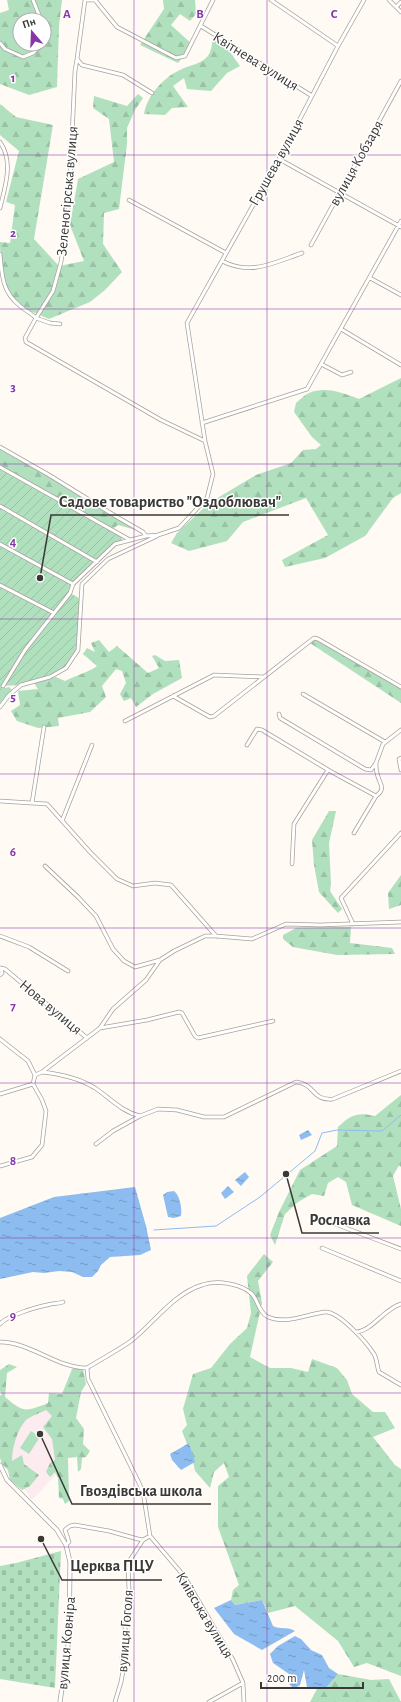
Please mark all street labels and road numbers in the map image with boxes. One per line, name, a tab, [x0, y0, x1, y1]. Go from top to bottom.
street label: Квітнева вулиця	[210, 29, 301, 94]
street label: Грушева вулиця	[246, 116, 307, 208]
street label: вулиця Кобзаря	[327, 118, 386, 209]
street label: Зеленогірська вулиця	[54, 125, 81, 257]
street label: Нова вулиця	[17, 977, 85, 1038]
street label: Київська вулиця	[173, 1570, 236, 1661]
street label: вулиця Гоголя	[115, 1589, 136, 1673]
street label: вулиця Ковніра	[55, 1596, 78, 1690]

